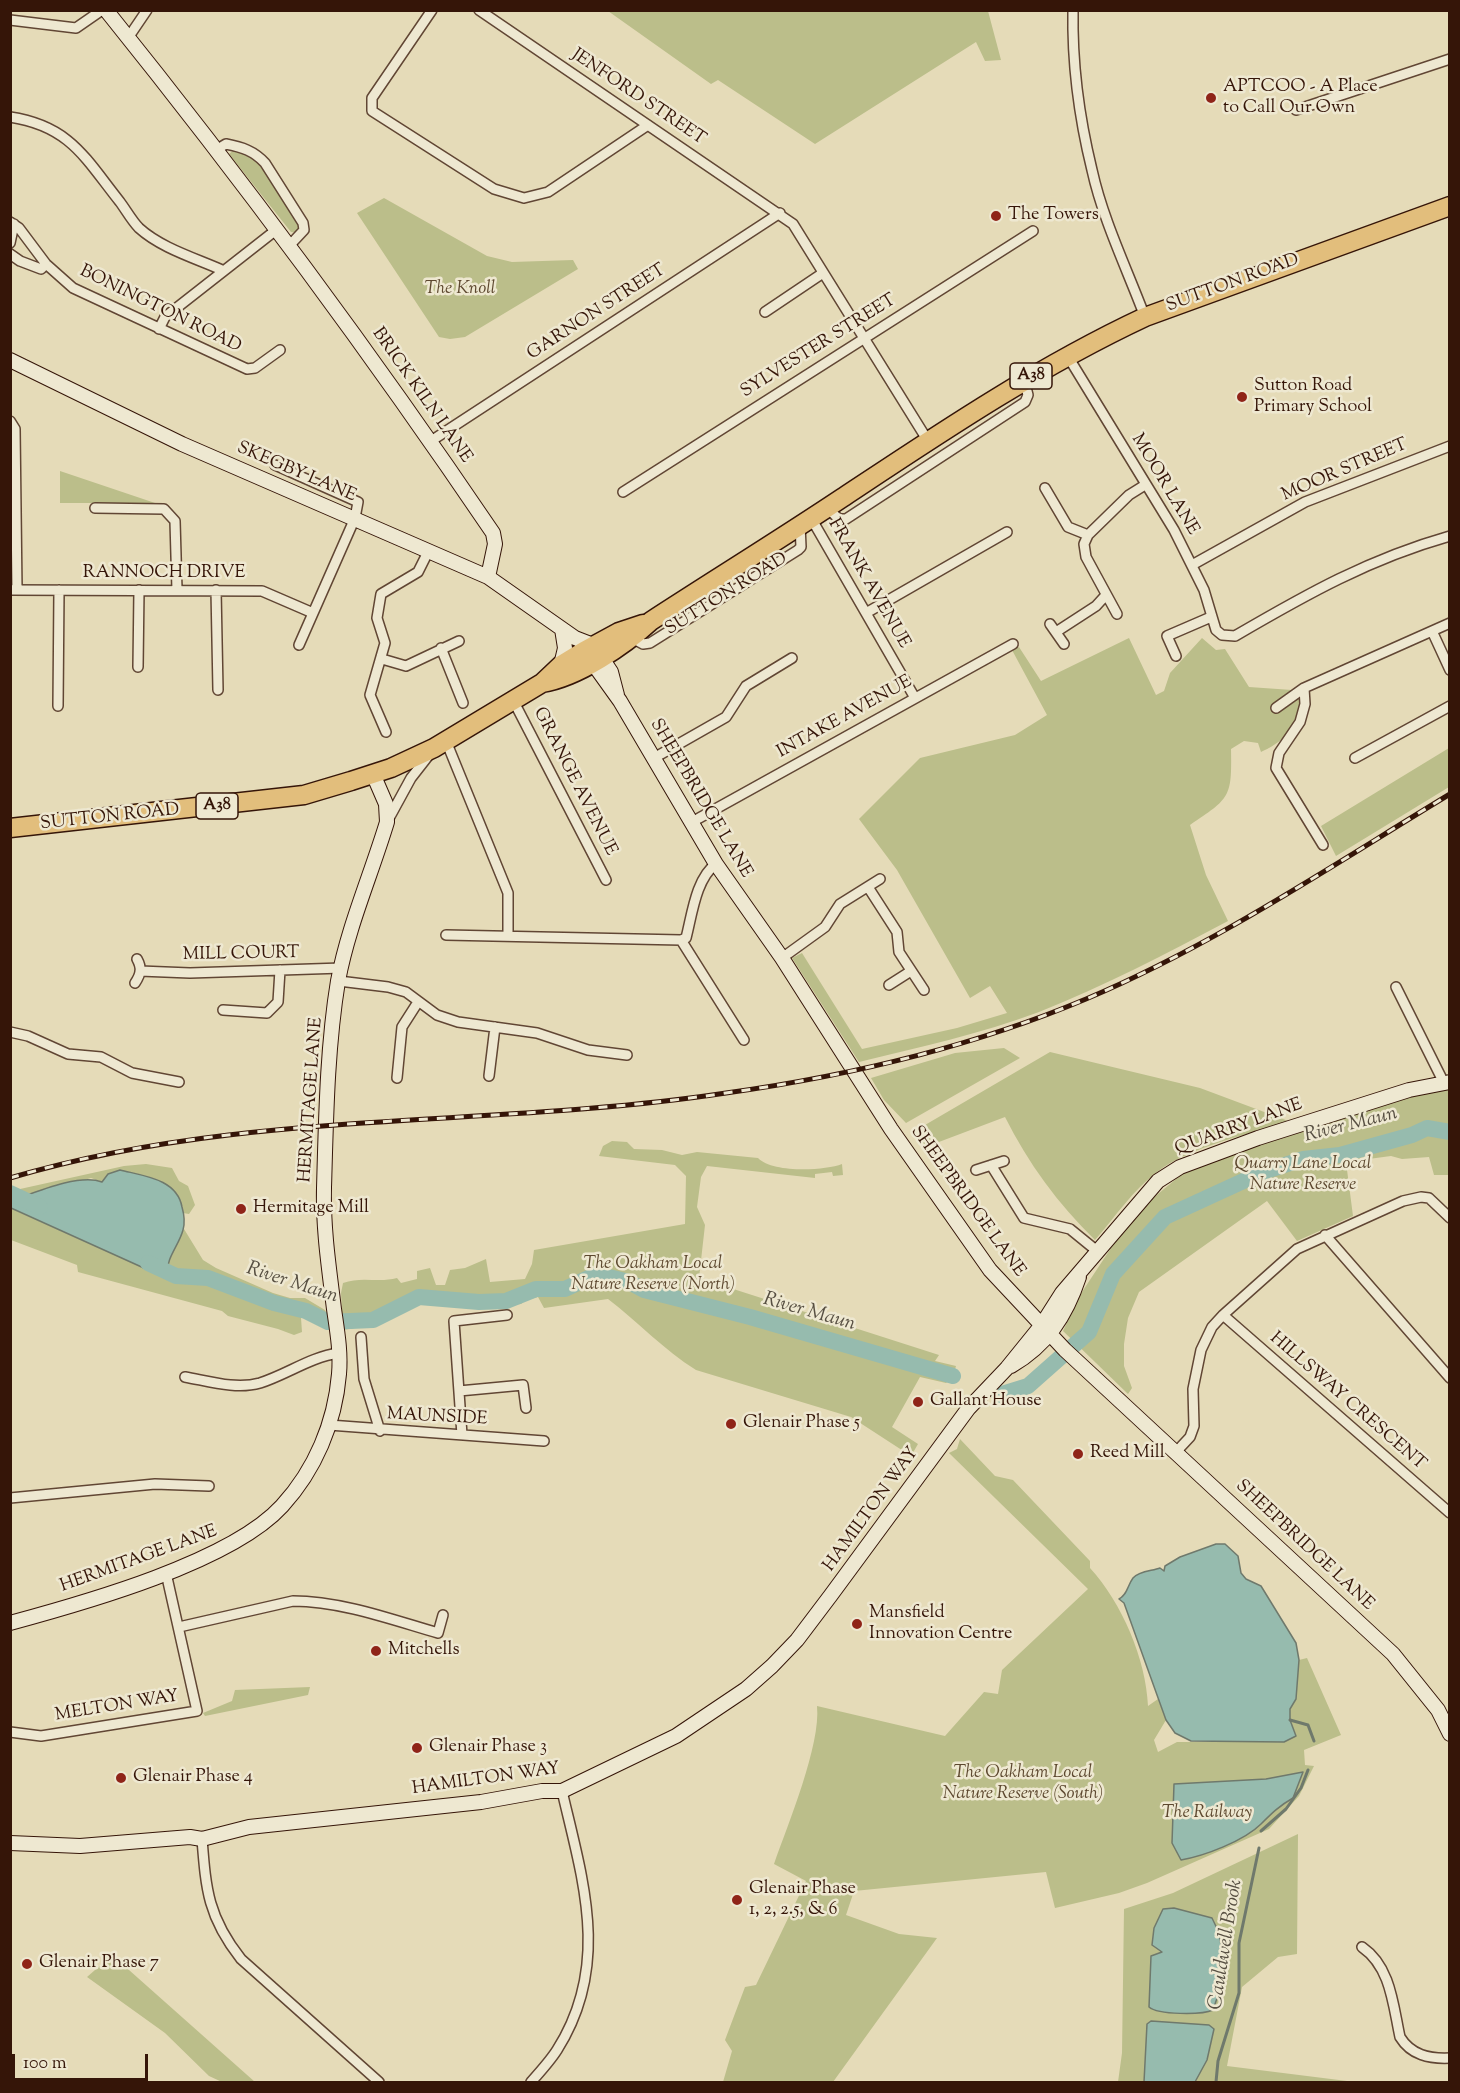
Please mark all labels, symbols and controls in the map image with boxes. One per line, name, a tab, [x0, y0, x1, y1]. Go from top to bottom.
street label: JENFORD STREET	[567, 45, 709, 151]
place label: APTCOO - A Place to Call Our Own	[1223, 77, 1378, 119]
marker: APTCOO - A Place to Call Our Own	[1204, 91, 1218, 105]
place label: The Towers	[1008, 205, 1099, 227]
marker: The Towers	[989, 209, 1003, 223]
street label: SUTTON ROAD	[1164, 250, 1302, 318]
street label: GARNON STREET	[524, 260, 670, 366]
street label: BONINGTON ROAD	[76, 261, 244, 359]
park label: The Knoll	[424, 279, 496, 301]
street label: SYLVESTER STREET	[737, 290, 901, 404]
street label: BRICK KILN LANE	[366, 324, 476, 468]
road number: A38	[1010, 363, 1052, 389]
place label: Sutton Road Primary School	[1254, 376, 1372, 418]
marker: Sutton Road Primary School	[1235, 390, 1249, 404]
street label: MOOR LANE	[1125, 430, 1203, 540]
street label: MOOR STREET	[1279, 435, 1411, 507]
street label: SKEGBY LANE	[233, 438, 359, 508]
street label: FRANK AVENUE	[822, 515, 914, 653]
street label: SUTTON ROAD	[662, 549, 792, 641]
street label: RANNOCH DRIVE	[83, 563, 245, 585]
street label: INTAKE AVENUE	[774, 672, 916, 764]
street label: GRANGE AVENUE	[527, 704, 621, 860]
street label: SHEEPBRIDGE LANE	[644, 716, 756, 882]
road number: A38	[196, 793, 238, 819]
street label: SUTTON ROAD	[39, 800, 181, 836]
street label: MILL COURT	[183, 943, 299, 967]
street label: HERMITAGE LANE	[295, 1017, 329, 1183]
street label: QUARRY LANE	[1172, 1095, 1306, 1161]
water label: River Maun	[1302, 1103, 1400, 1149]
street label: SHEEPBRIDGE LANE	[905, 1122, 1029, 1282]
park label: Quarry Lane Local Nature Reserve	[1234, 1154, 1372, 1196]
place label: Hermitage Mill	[253, 1198, 369, 1220]
marker: Hermitage Mill	[234, 1202, 248, 1216]
park label: The Oakham Local Nature Reserve (North)	[571, 1254, 735, 1296]
water label: River Maun	[243, 1258, 341, 1310]
water label: River Maun	[760, 1288, 858, 1338]
street label: HILLSWAY CRESCENT	[1264, 1328, 1430, 1476]
place label: Gallant House	[930, 1391, 1042, 1413]
marker: Gallant House	[911, 1395, 925, 1409]
street label: MAUNSIDE	[386, 1405, 488, 1431]
place label: Glenair Phase 5	[743, 1413, 860, 1435]
marker: Glenair Phase 5	[724, 1417, 738, 1431]
street label: HAMILTON WAY	[820, 1443, 924, 1577]
place label: Reed Mill	[1090, 1443, 1165, 1465]
marker: Reed Mill	[1071, 1447, 1085, 1461]
street label: SHEEPBRIDGE LANE	[1230, 1476, 1378, 1616]
street label: HERMITAGE LANE	[58, 1522, 220, 1598]
place label: Mansfield Innovation Centre	[869, 1603, 1012, 1646]
marker: Mansfield Innovation Centre	[850, 1617, 864, 1631]
place label: Mitchells	[388, 1640, 460, 1662]
marker: Mitchells	[369, 1644, 383, 1658]
street label: MELTON WAY	[54, 1687, 180, 1727]
place label: Glenair Phase 3	[429, 1737, 547, 1759]
marker: Glenair Phase 3	[410, 1741, 424, 1755]
street label: HAMILTON WAY	[411, 1759, 561, 1801]
park label: The Oakham Local Nature Reserve (South)	[943, 1763, 1103, 1806]
place label: Glenair Phase 4	[133, 1767, 253, 1789]
marker: Glenair Phase 4	[114, 1771, 128, 1785]
park label: The Railway	[1162, 1803, 1252, 1825]
water label: Cauldwell Brook	[1205, 1878, 1249, 2012]
place label: Glenair Phase 1, 2, 2.5, & 6	[749, 1879, 856, 1922]
marker: Glenair Phase 1, 2, 2.5, & 6	[730, 1893, 744, 1907]
place label: Glenair Phase 7	[39, 1953, 159, 1975]
marker: Glenair Phase 7	[20, 1957, 34, 1971]
scale bar	[15, 2042, 152, 2080]
text: 100 m	[23, 2051, 67, 2077]

